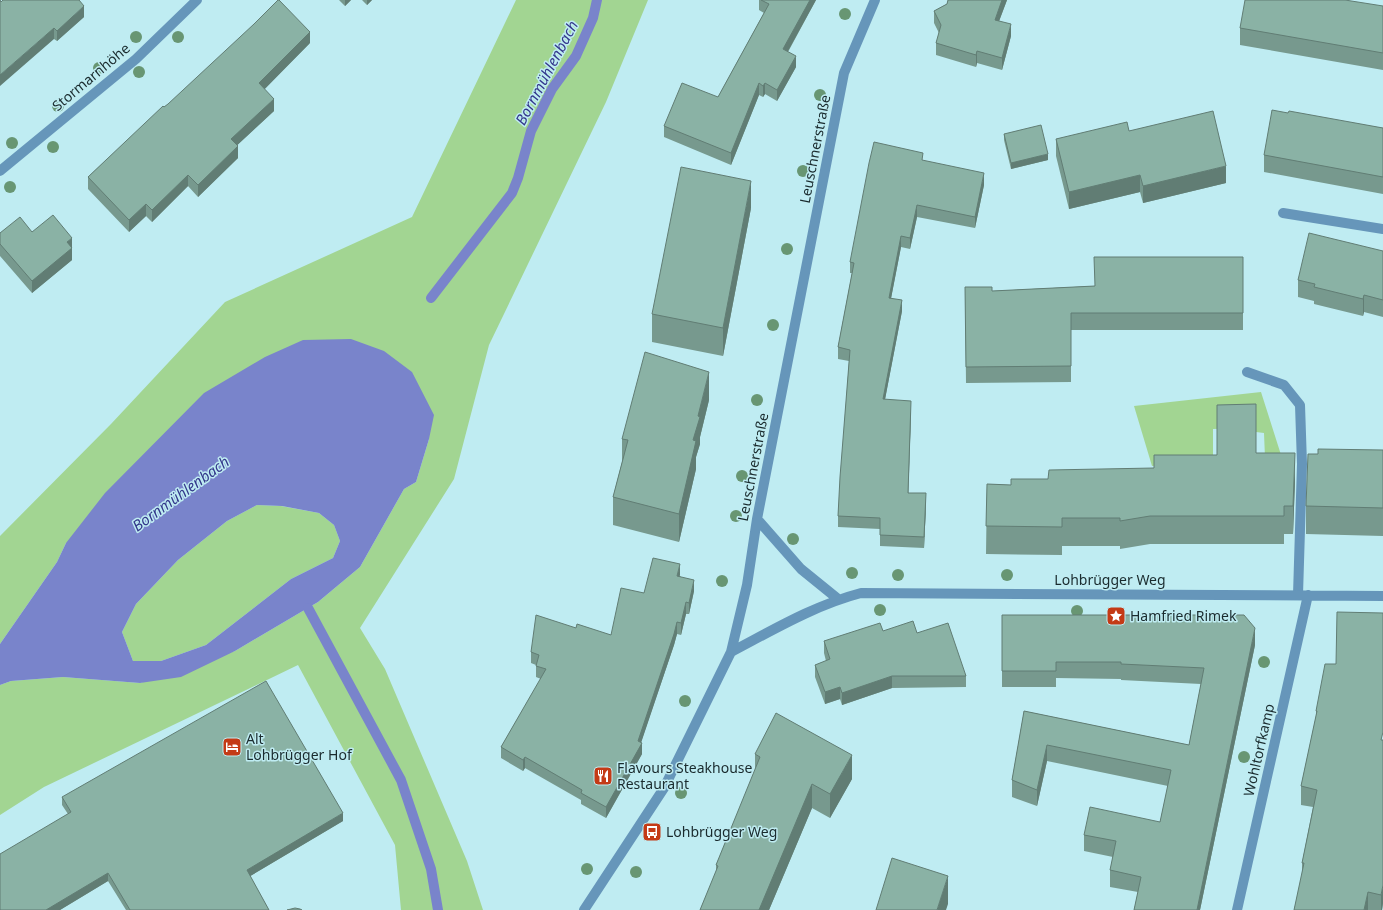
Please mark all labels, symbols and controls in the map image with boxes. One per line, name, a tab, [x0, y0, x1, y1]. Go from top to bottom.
water label: Bornmühlenbach	[510, 17, 582, 128]
street label: Stormarnhöhe	[48, 38, 134, 115]
street label: Leuschnerstraße	[795, 93, 834, 205]
street label: Leuschnerstraße	[733, 411, 772, 523]
water label: Bornmühlenbach	[128, 451, 233, 535]
street label: Lohbrügger Weg	[1054, 570, 1166, 589]
place icon: Hamfried Rimek	[1105, 605, 1127, 627]
place label: Hamfried Rimek	[1130, 606, 1237, 625]
street label: Wohltorfkamp	[1239, 702, 1278, 798]
place label: Alt Lohbrügger Hof	[246, 729, 353, 764]
hotel icon: Alt Lohbrügger Hof	[221, 736, 243, 758]
place label: Flavours Steakhouse Restaurant	[617, 758, 753, 793]
restaurant icon: Flavours Steakhouse Restaurant	[592, 765, 614, 787]
bus stop icon: Lohbrügger Weg	[641, 821, 663, 843]
place label: Lohbrügger Weg	[666, 822, 777, 841]

